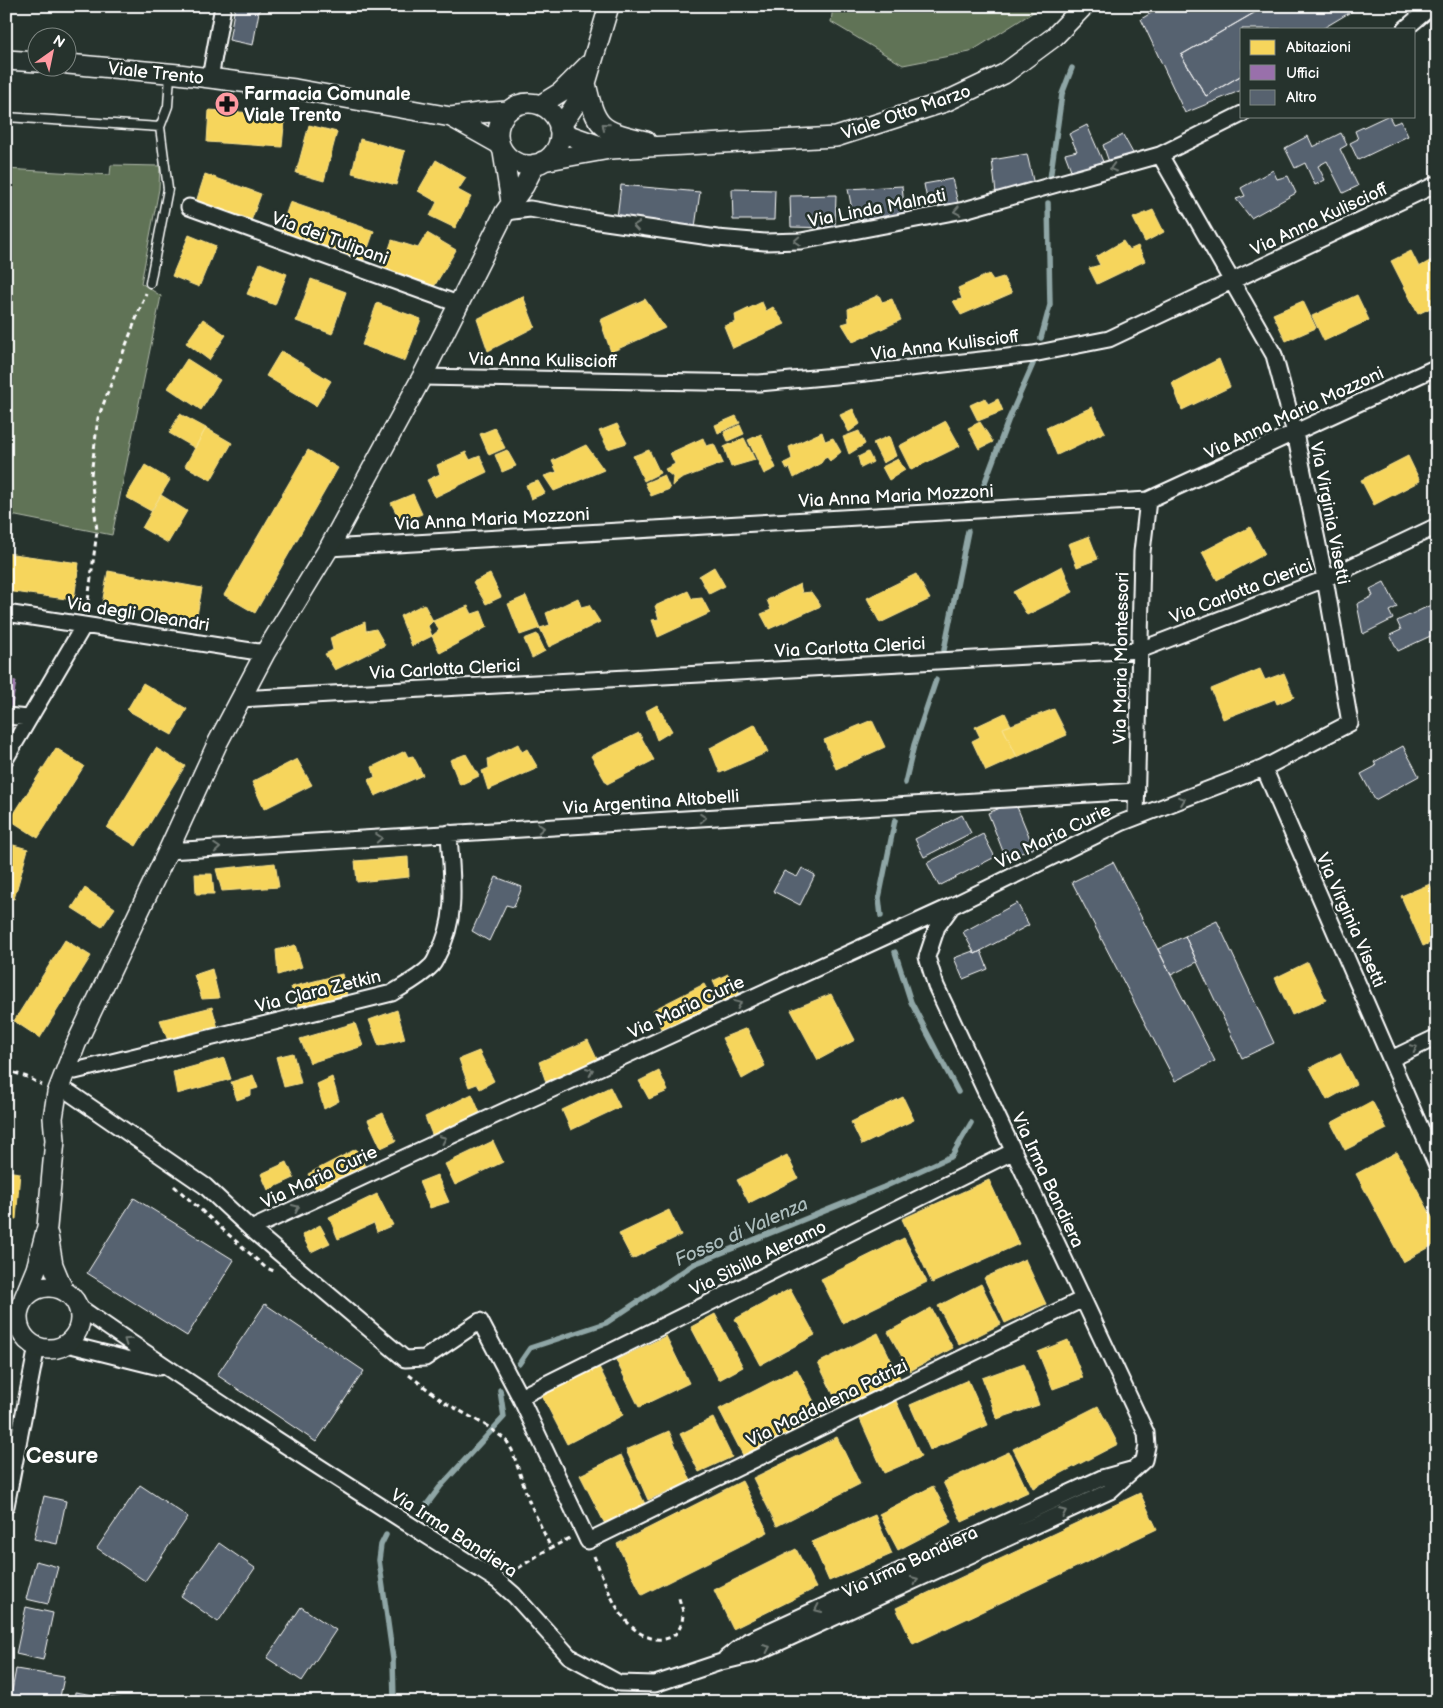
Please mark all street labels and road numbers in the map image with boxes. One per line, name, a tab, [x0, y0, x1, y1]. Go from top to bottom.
street label: Viale Trento	[107, 58, 205, 89]
street label: Viale Otto Marzo	[839, 81, 974, 144]
street label: Via Anna Kuliscioff	[1247, 178, 1391, 260]
street label: Via Linda Malnati	[806, 185, 948, 232]
street label: Via dei Tulipani	[269, 208, 391, 269]
street label: Via Anna Kuliscioff	[870, 326, 1020, 365]
street label: Via Anna Kuliscioff	[468, 349, 618, 372]
street label: Via Anna Maria Mozzoni	[1201, 363, 1387, 464]
street label: Via Virginia Visetti	[1305, 440, 1354, 586]
street label: Via Anna Maria Mozzoni	[798, 481, 994, 512]
street label: Via Anna Maria Mozzoni	[394, 504, 590, 535]
street label: Via Carlotta Clerici	[1167, 555, 1316, 628]
street label: Via Maria Montessori	[1109, 572, 1134, 744]
street label: Via degli Oleandri	[65, 593, 211, 636]
street label: Via Carlotta Clerici	[774, 633, 926, 662]
street label: Via Carlotta Clerici	[369, 655, 521, 684]
street label: Via Argentina Altobelli	[562, 786, 740, 819]
street label: Via Maria Curie	[992, 799, 1115, 874]
street label: Via Virginia Visetti	[1311, 850, 1390, 991]
street label: Via Clara Zetkin	[253, 966, 383, 1017]
street label: Via Maria Curie	[625, 971, 748, 1044]
street label: Via Irma Bandiera	[1007, 1109, 1088, 1251]
street label: Via Maria Curie	[258, 1141, 381, 1214]
street label: Via Sibilla Aleramo	[686, 1216, 830, 1301]
street label: Via Maddalena Patrizi	[743, 1355, 911, 1452]
street label: Via Irma Bandiera	[387, 1485, 521, 1582]
street label: Via Irma Bandiera	[839, 1522, 981, 1603]

